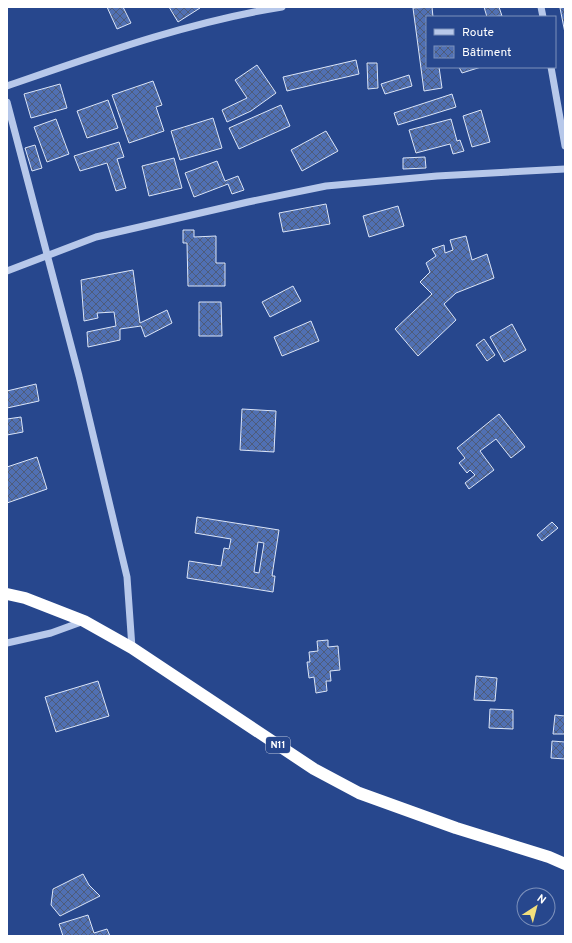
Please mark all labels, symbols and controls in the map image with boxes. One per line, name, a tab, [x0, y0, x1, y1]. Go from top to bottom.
legend	[426, 16, 556, 68]
text: Route	[462, 25, 494, 41]
text: Bâtiment	[462, 45, 512, 61]
road number: N11	[266, 737, 290, 753]
north arrow	[516, 887, 556, 927]
text: N	[534, 892, 549, 908]

